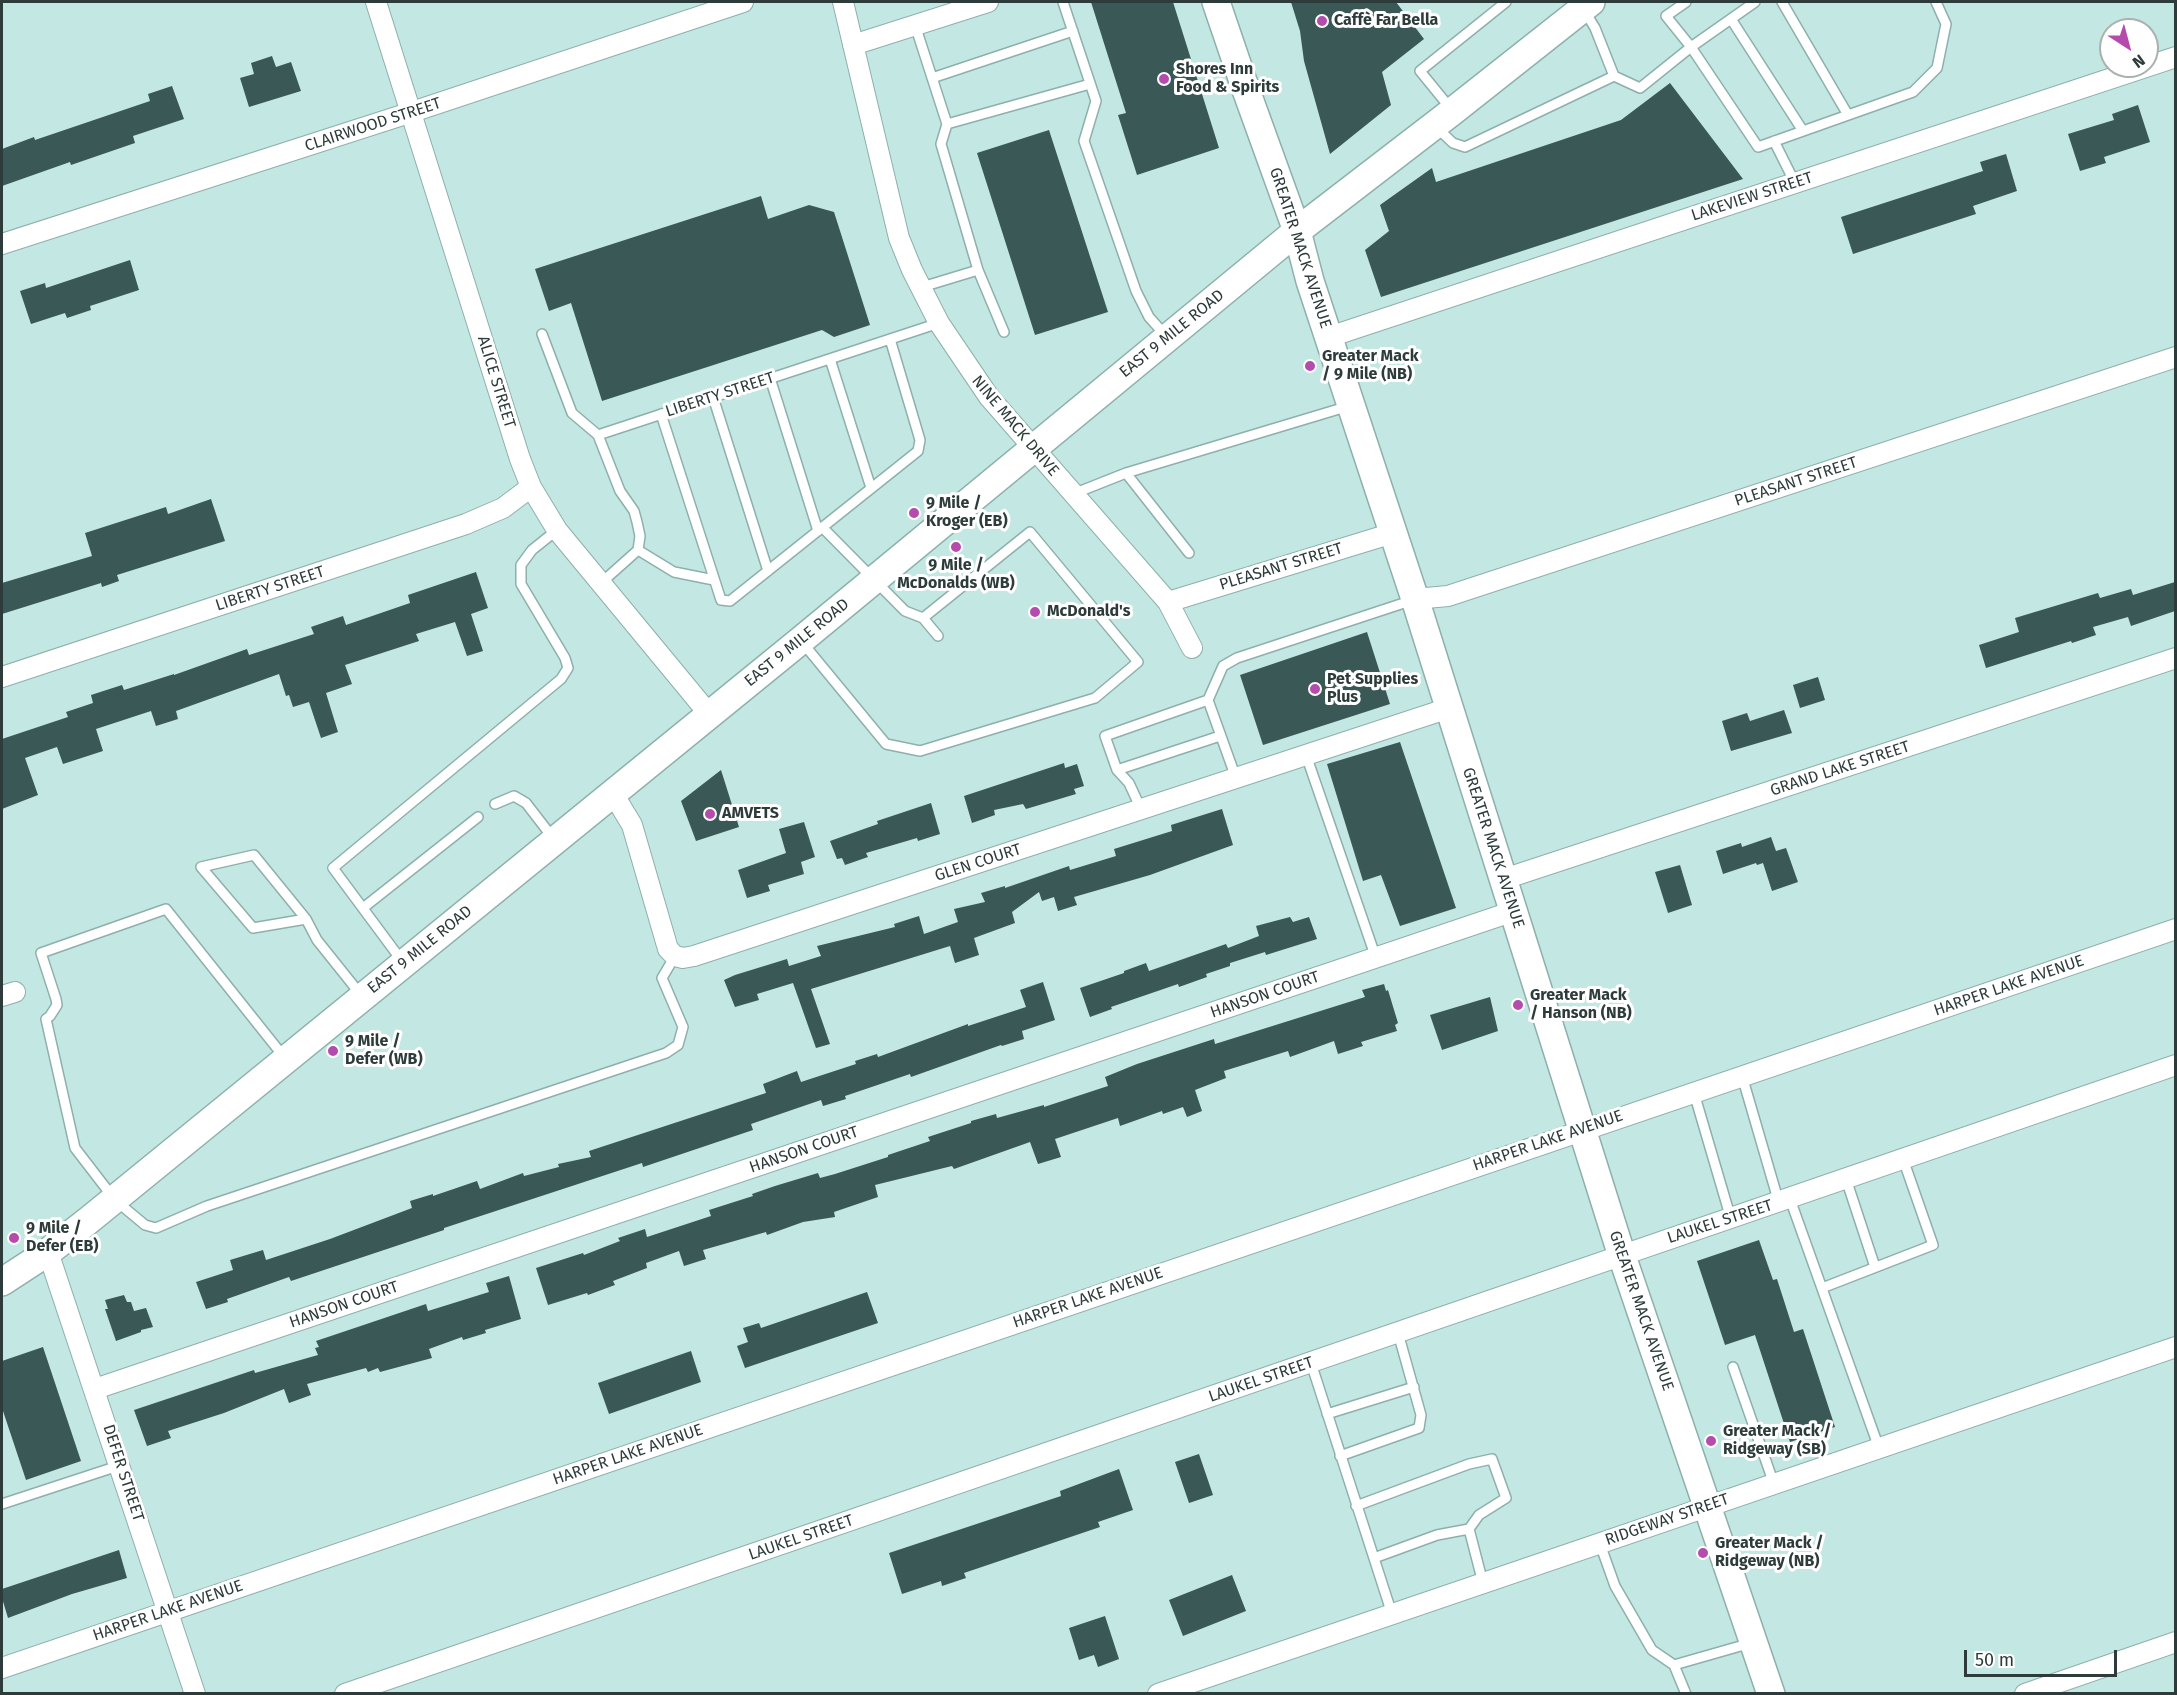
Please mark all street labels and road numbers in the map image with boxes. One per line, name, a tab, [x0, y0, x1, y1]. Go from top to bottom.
street label: CLAIRWOOD STREET	[302, 94, 444, 156]
street label: GREATER MACK AVENUE	[1265, 165, 1335, 331]
street label: LAKEVIEW STREET	[1689, 168, 1815, 226]
street label: EAST 9 MILE ROAD	[1116, 286, 1228, 382]
street label: ALICE STREET	[473, 334, 519, 430]
street label: LIBERTY STREET	[663, 368, 777, 422]
street label: NINE MACK DRIVE	[967, 372, 1063, 480]
street label: PLEASANT STREET	[1732, 453, 1860, 511]
street label: PLEASANT STREET	[1217, 539, 1345, 595]
street label: LIBERTY STREET	[213, 562, 327, 616]
street label: EAST 9 MILE ROAD	[741, 595, 853, 691]
street label: GRAND LAKE STREET	[1768, 737, 1912, 801]
street label: GREATER MACK AVENUE	[1458, 765, 1528, 931]
street label: GLEN COURT	[932, 840, 1024, 886]
street label: EAST 9 MILE ROAD	[364, 902, 476, 998]
street label: HARPER LAKE AVENUE	[1931, 951, 2087, 1021]
street label: HANSON COURT	[1208, 967, 1322, 1023]
street label: HARPER LAKE AVENUE	[1470, 1106, 1626, 1176]
street label: HANSON COURT	[747, 1122, 861, 1178]
street label: LAUKEL STREET	[1665, 1196, 1775, 1248]
street label: GREATER MACK AVENUE	[1605, 1228, 1677, 1394]
street label: HARPER LAKE AVENUE	[1010, 1263, 1166, 1333]
street label: HANSON COURT	[287, 1277, 401, 1333]
street label: LAUKEL STREET	[1206, 1353, 1316, 1407]
street label: HARPER LAKE AVENUE	[550, 1420, 706, 1490]
street label: DEFER STREET	[98, 1422, 148, 1524]
street label: RIDGEWAY STREET	[1603, 1490, 1731, 1550]
street label: LAUKEL STREET	[746, 1511, 856, 1565]
street label: HARPER LAKE AVENUE	[90, 1576, 246, 1646]

